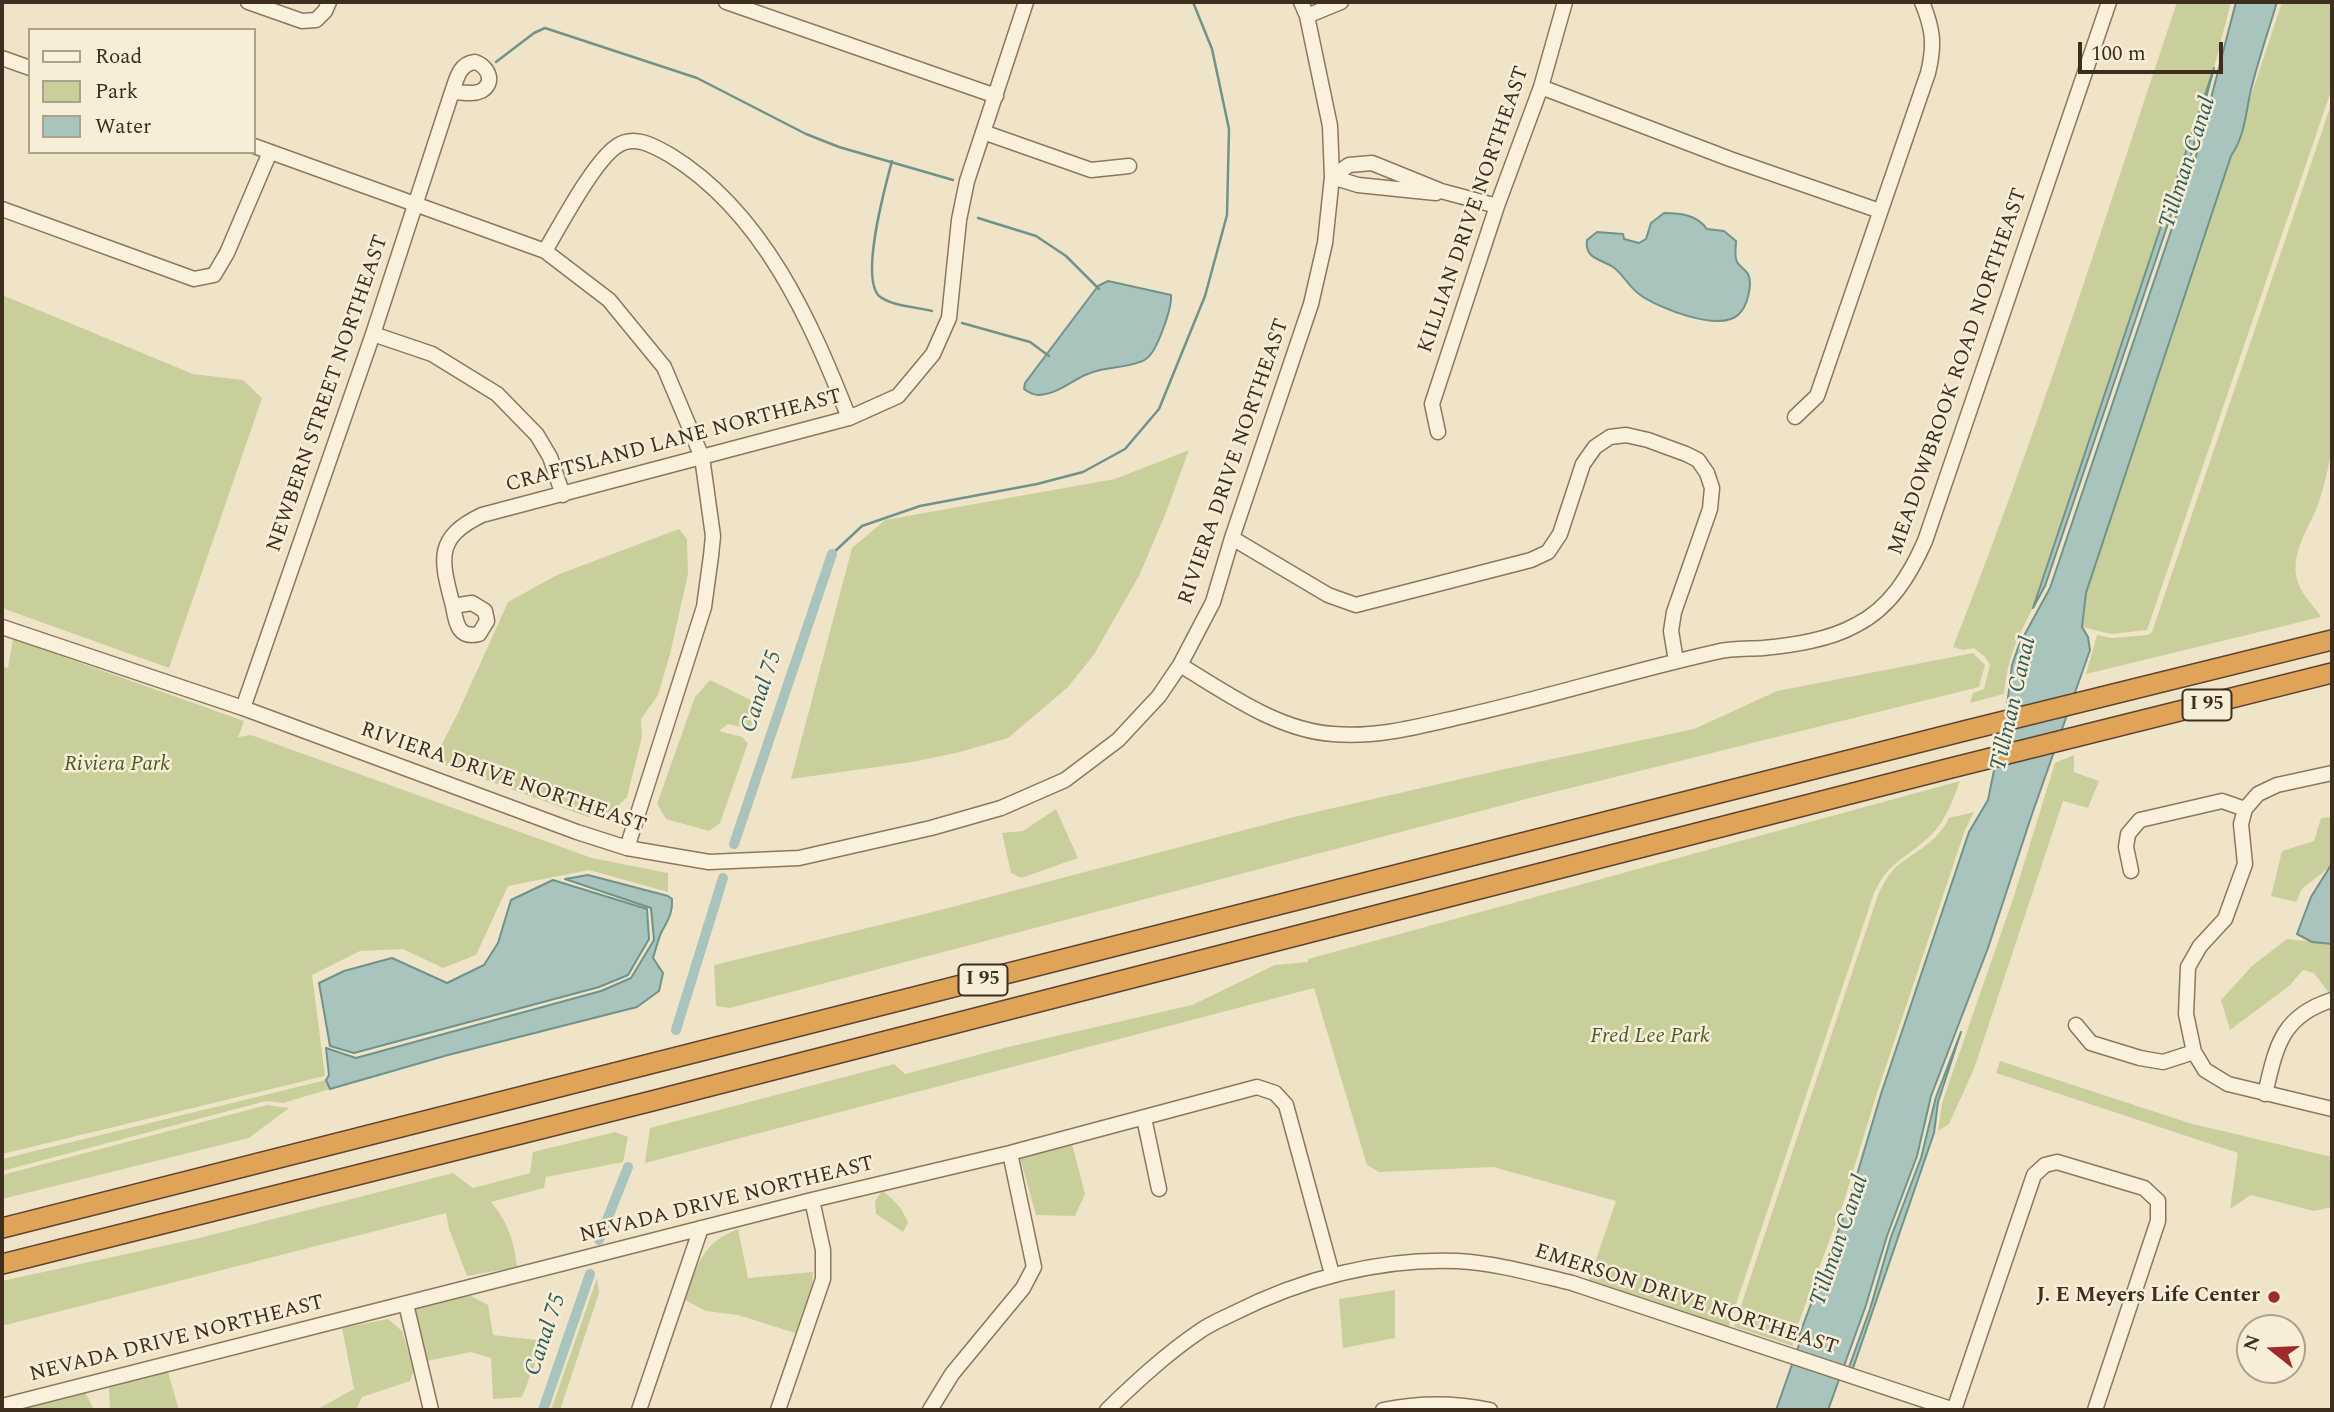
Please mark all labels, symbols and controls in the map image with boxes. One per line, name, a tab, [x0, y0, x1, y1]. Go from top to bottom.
legend	[28, 28, 256, 154]
scale bar	[2082, 28, 2227, 72]
text: 100 m	[2091, 38, 2146, 70]
text: Road	[95, 41, 142, 73]
street label: KILLIAN DRIVE NORTHEAST	[1414, 63, 1536, 357]
text: Park	[95, 76, 138, 108]
water label: Tillman Canal	[2155, 94, 2223, 232]
text: Water	[95, 111, 151, 143]
street label: MEADOWBROOK ROAD NORTHEAST	[1884, 185, 2034, 559]
street label: NEWBERN STREET NORTHEAST	[263, 232, 395, 556]
street label: RIVIERA DRIVE NORTHEAST	[1174, 316, 1296, 608]
street label: CRAFTSLAND LANE NORTHEAST	[503, 385, 845, 499]
water label: Tillman Canal	[1986, 634, 2044, 774]
water label: Canal 75	[736, 647, 790, 737]
road number: I 95	[2182, 690, 2232, 720]
street label: RIVIERA DRIVE NORTHEAST	[357, 718, 649, 840]
park label: Riviera Park	[64, 753, 170, 779]
road number: I 95	[958, 964, 1007, 996]
park label: Fred Lee Park	[1590, 1025, 1710, 1051]
street label: NEVADA DRIVE NORTHEAST	[577, 1152, 877, 1250]
water label: Tillman Canal	[1806, 1172, 1876, 1310]
street label: EMERSON DRIVE NORTHEAST	[1531, 1240, 1841, 1362]
place label: J. E Meyers Life Center	[2036, 1284, 2260, 1310]
marker: J. E Meyers Life Center	[2266, 1289, 2282, 1305]
water label: Canal 75	[520, 1290, 574, 1380]
street label: NEVADA DRIVE NORTHEAST	[27, 1291, 327, 1389]
north arrow	[2236, 1314, 2306, 1384]
text: N	[2236, 1331, 2269, 1355]

